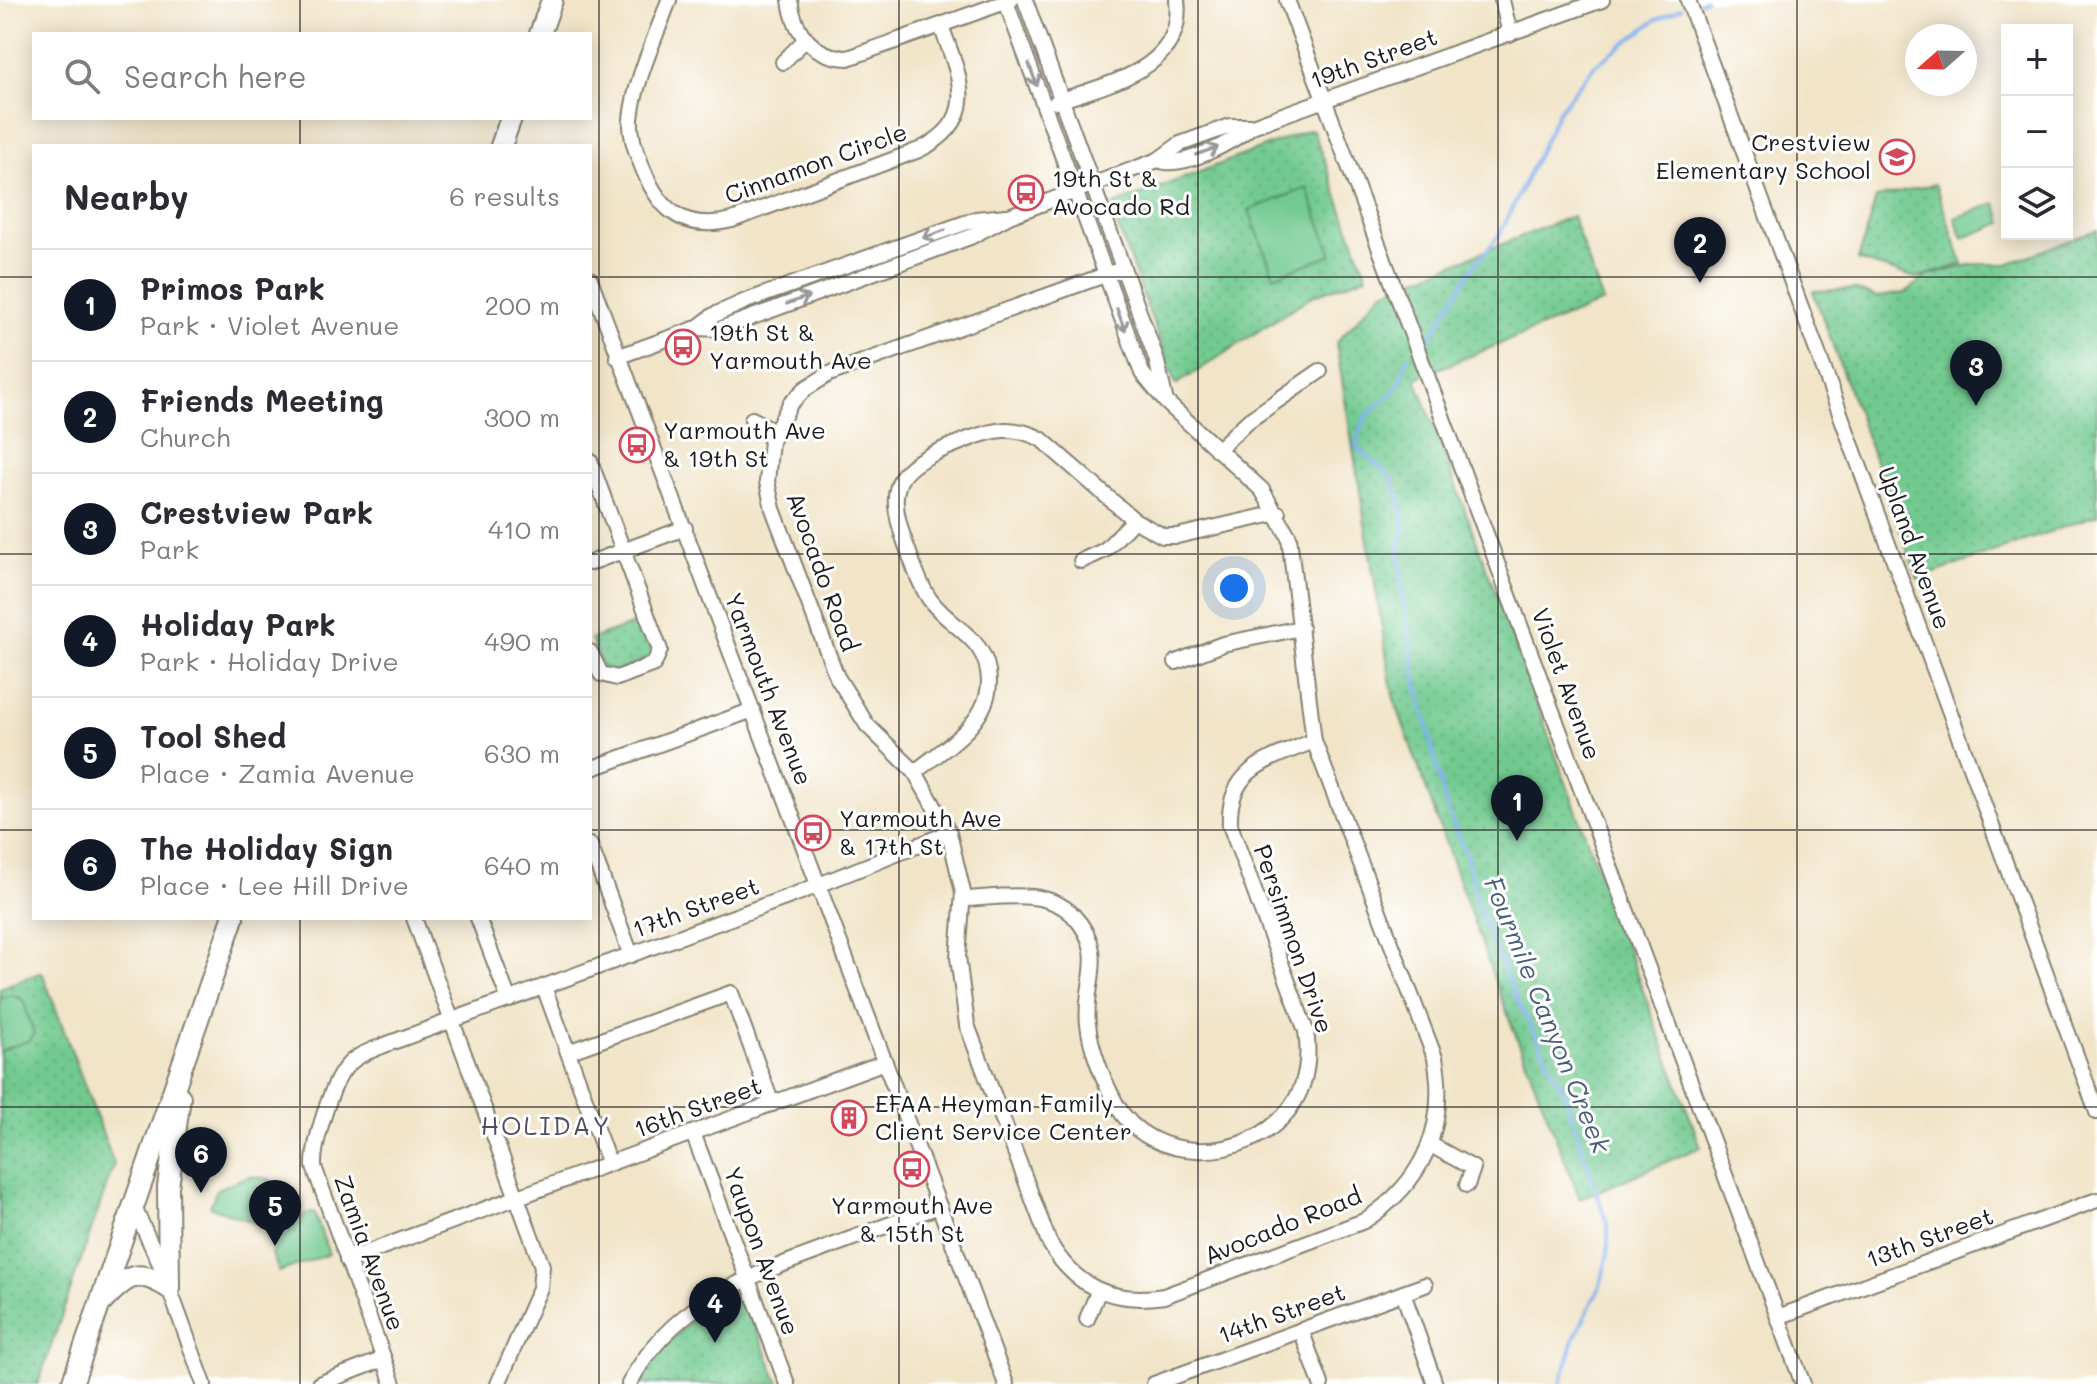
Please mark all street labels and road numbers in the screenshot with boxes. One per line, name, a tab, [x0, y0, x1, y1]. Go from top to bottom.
street label: 19th Street	[1306, 20, 1441, 95]
street label: Cinnamon Circle	[720, 115, 911, 210]
street label: Upland Avenue	[1872, 462, 1959, 633]
street label: Avocado Road	[780, 488, 867, 655]
street label: Yarmouth Avenue	[718, 588, 820, 789]
street label: Violet Avenue	[1526, 603, 1609, 764]
street label: Persimmon Drive	[1248, 840, 1341, 1037]
street label: 17th Street	[628, 869, 763, 944]
street label: 16th Street	[630, 1069, 765, 1144]
street label: Yaupon Avenue	[718, 1162, 807, 1339]
street label: Zamia Avenue	[328, 1170, 413, 1334]
street label: Avocado Road	[1199, 1179, 1366, 1270]
street label: 13th Street	[1862, 1199, 1997, 1274]
street label: 14th Street	[1214, 1275, 1349, 1350]

